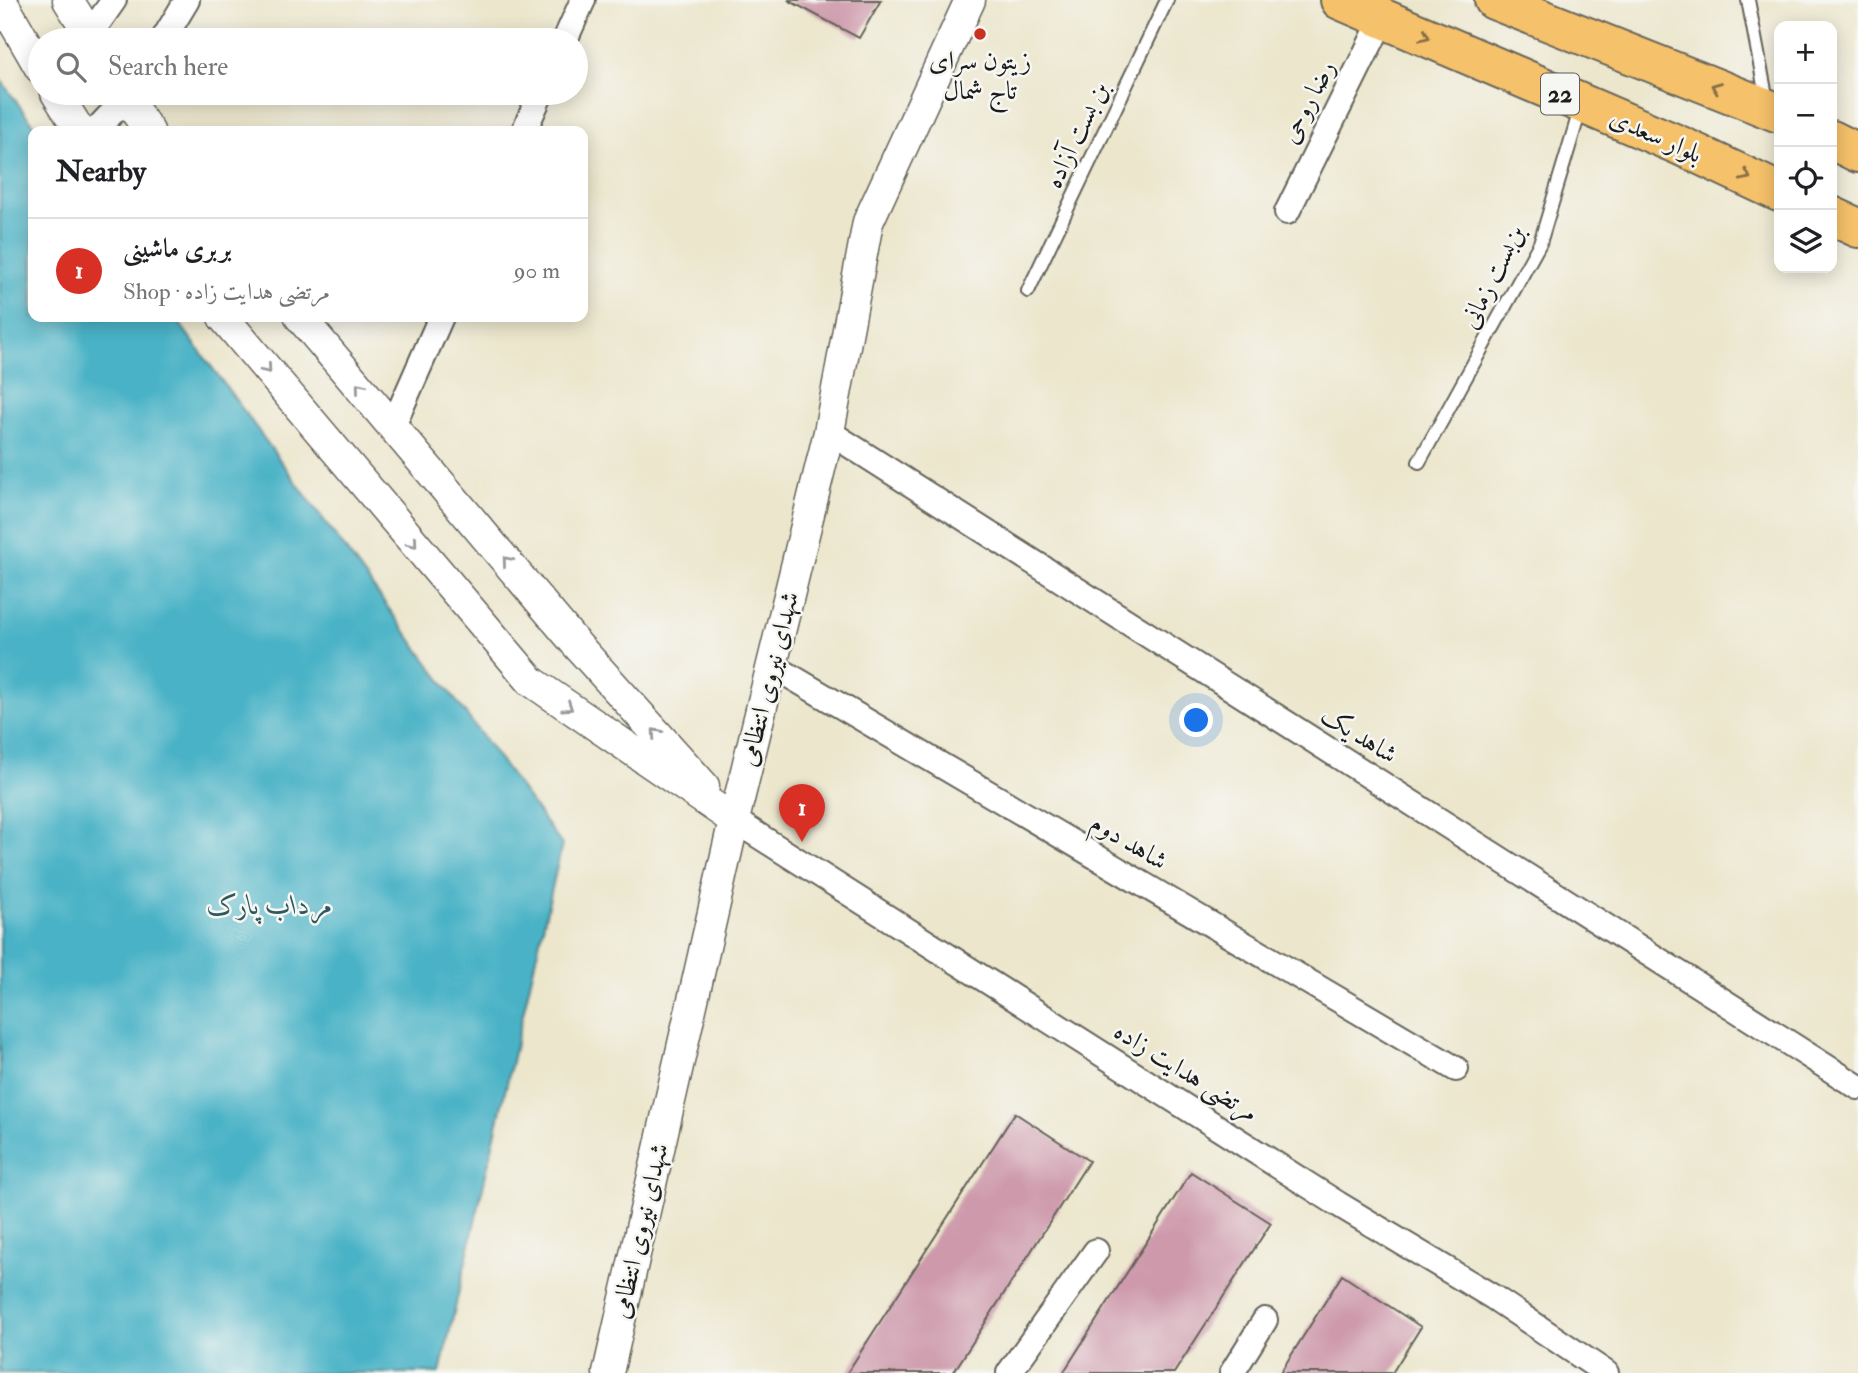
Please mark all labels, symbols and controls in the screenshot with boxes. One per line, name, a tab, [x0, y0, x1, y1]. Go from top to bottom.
map controls	[1774, 21, 1837, 273]
button: +	[1774, 21, 1837, 84]
marker: زیتون سرای تاج شمال	[972, 26, 988, 42]
search box	[28, 28, 588, 105]
one-way arrow	[1418, 28, 1430, 42]
place label: زیتون سرای تاج شمال	[929, 45, 1031, 114]
icon: search	[52, 48, 90, 86]
text: Search here	[108, 51, 228, 83]
street label: رضا روحی	[1274, 55, 1342, 149]
road number: 22	[1541, 74, 1579, 114]
street label: بن بست آزاده	[1037, 76, 1117, 194]
one-way arrow	[1711, 82, 1723, 96]
button: −	[1774, 84, 1837, 147]
street label: بلوار سعدی	[1605, 102, 1707, 170]
button: locate	[1774, 147, 1837, 210]
text: Nearby	[56, 153, 146, 190]
one-way arrow	[1739, 168, 1751, 182]
button: layers	[1774, 210, 1837, 273]
street label: بن‌بست زمانی	[1453, 220, 1533, 334]
text: بربری ماشینی	[123, 233, 232, 265]
text: 1	[75, 256, 83, 285]
text: 90 m	[514, 256, 560, 285]
text: Shop · مرتضی هدایت زاده	[123, 277, 330, 306]
one-way arrow	[258, 361, 271, 374]
one-way arrow	[356, 383, 368, 396]
one-way arrow	[405, 534, 417, 547]
one-way arrow	[503, 556, 515, 569]
street label: شهدای نیروی انتظامی	[732, 588, 806, 770]
one-way arrow	[561, 699, 574, 712]
street label: شاهد یک	[1315, 699, 1403, 771]
your location	[1179, 703, 1213, 737]
one-way arrow	[652, 728, 664, 741]
pin: 1	[779, 784, 825, 842]
street label: شاهد دوم	[1082, 807, 1173, 883]
water label: مرداب پارک	[207, 888, 333, 925]
street label: مرتضی هدایت زاده	[1107, 1015, 1264, 1131]
street label: شهدای نیروی انتظامی	[604, 1140, 676, 1322]

